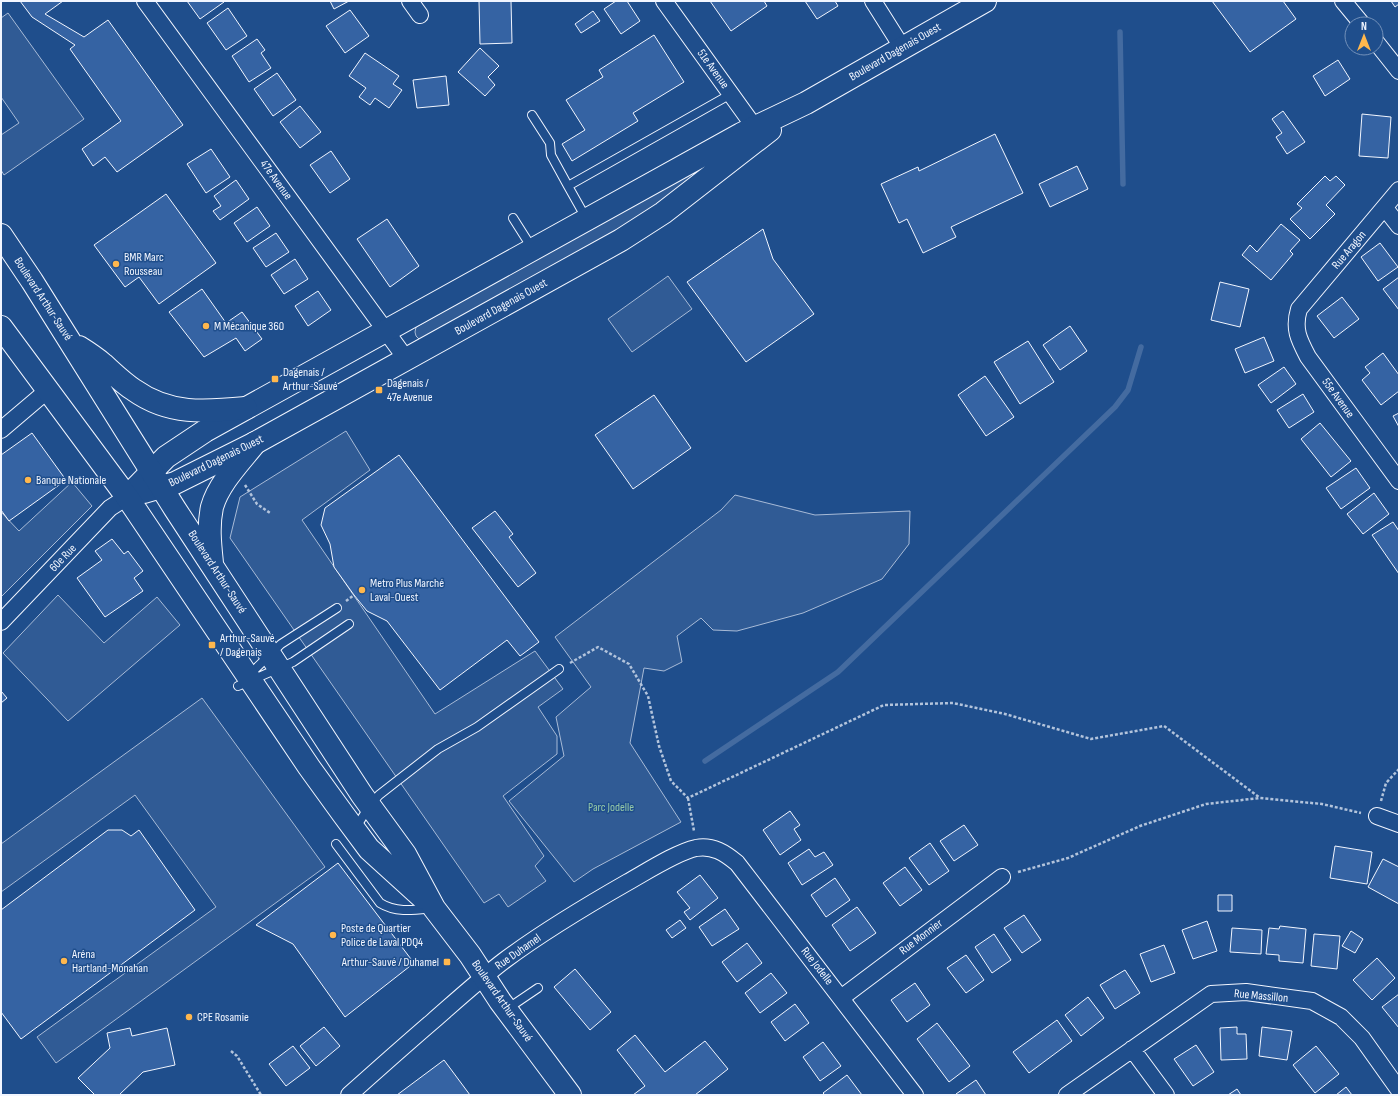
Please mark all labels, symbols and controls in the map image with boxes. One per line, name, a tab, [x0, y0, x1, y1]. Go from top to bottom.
north arrow	[1344, 16, 1384, 56]
street label: Boulevard Dagenais Ouest	[846, 19, 944, 84]
text: N	[1361, 20, 1367, 33]
street label: 51e Avenue	[694, 46, 732, 92]
street label: 47e Avenue	[257, 157, 296, 203]
street label: Rue Aragon	[1329, 228, 1369, 272]
place label: BMR Marc Rousseau	[124, 250, 164, 279]
street label: Boulevard Arthur-Sauvé	[11, 255, 76, 344]
marker: BMR Marc Rousseau	[111, 259, 121, 269]
street label: Boulevard Dagenais Ouest	[452, 275, 550, 339]
place label: M Mécanique 360	[214, 319, 284, 334]
marker: M Mécanique 360	[201, 321, 211, 331]
place label: Dagenais / Arthur-Sauvé	[282, 365, 338, 394]
marker: Dagenais / Arthur-Sauvé	[270, 374, 280, 384]
street label: 55e Avenue	[1319, 375, 1358, 421]
place label: Dagenais / 47e Avenue	[387, 376, 433, 405]
marker: Dagenais / 47e Avenue	[374, 385, 384, 395]
street label: Boulevard Dagenais Ouest	[166, 431, 266, 490]
place label: Banque Nationale	[36, 473, 106, 488]
marker: Banque Nationale	[23, 475, 33, 485]
street label: Boulevard Arthur-Sauvé	[185, 528, 250, 617]
street label: 60e Rue	[46, 541, 80, 575]
place label: Metro Plus Marché Laval-Ouest	[370, 576, 444, 605]
marker: Metro Plus Marché Laval-Ouest	[357, 585, 367, 595]
place label: Arthur-Sauvé / Dagenais	[219, 631, 275, 660]
marker: Arthur-Sauvé / Dagenais	[207, 640, 217, 650]
park label: Parc Jodelle	[588, 800, 634, 815]
street label: Rue Monnier	[896, 916, 946, 958]
place label: Poste de Quartier Police de Laval PDQ4	[341, 921, 423, 950]
marker: Poste de Quartier Police de Laval PDQ4	[328, 930, 338, 940]
street label: Rue Duhamel	[492, 931, 544, 973]
street label: Rue Jodelle	[798, 944, 837, 988]
place label: Aréna Hartland-Monahan	[71, 947, 148, 976]
place label: Arthur-Sauvé / Duhamel	[341, 955, 439, 970]
marker: Aréna Hartland-Monahan	[59, 956, 69, 966]
marker: Arthur-Sauvé / Duhamel	[442, 957, 452, 967]
street label: Boulevard Arthur-Sauvé	[468, 957, 536, 1045]
street label: Rue Massillon	[1233, 986, 1289, 1006]
place label: CPE Rosamie	[197, 1010, 249, 1025]
marker: CPE Rosamie	[184, 1012, 194, 1022]

